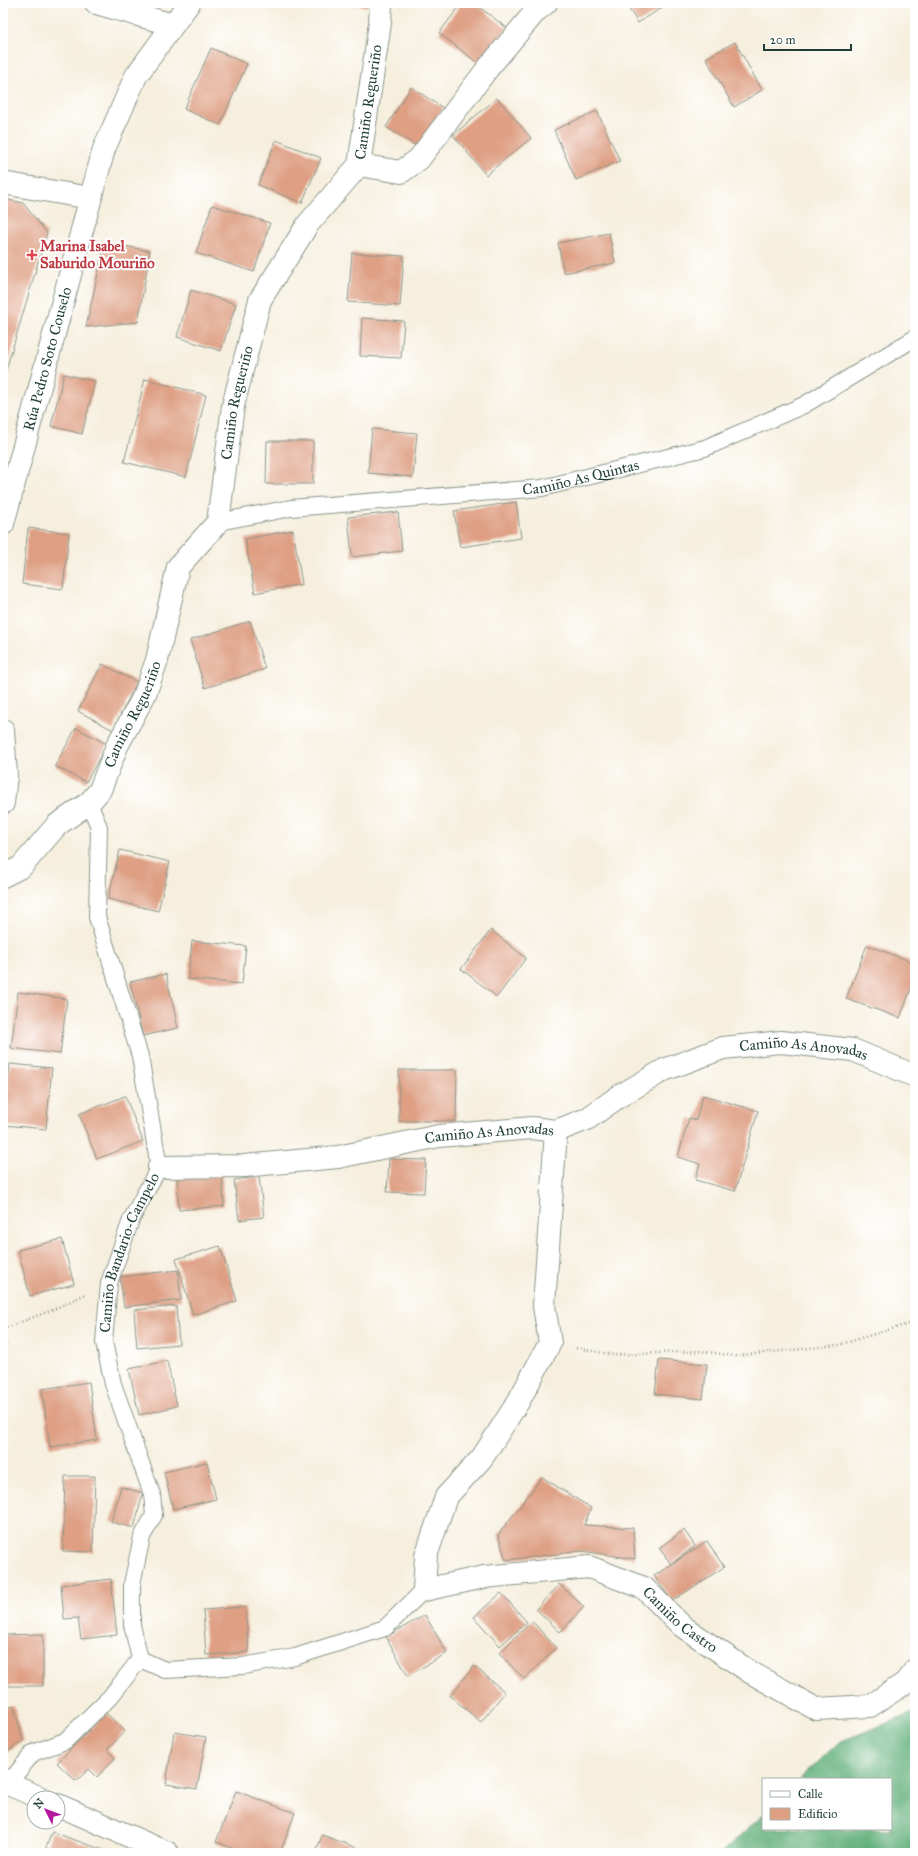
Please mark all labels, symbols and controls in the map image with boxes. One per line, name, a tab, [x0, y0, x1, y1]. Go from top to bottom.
scale bar	[764, 26, 851, 52]
text: 20 m	[770, 33, 796, 47]
street label: Camiño Regueriño	[351, 43, 386, 161]
place label: Marina Isabel Saburido Mouriño	[40, 237, 155, 272]
marker: Marina Isabel Saburido Mouriño	[27, 250, 37, 260]
street label: Rúa Pedro Soto Couselo	[19, 285, 75, 433]
street label: Camiño Regueriño	[217, 343, 257, 461]
street label: Camiño As Quintas	[522, 456, 641, 499]
street label: Camiño Regueriño	[100, 658, 165, 770]
street label: Camiño As Anovadas	[738, 1033, 871, 1064]
street label: Camiño As Anovadas	[423, 1119, 555, 1148]
street label: Camiño Bandario-Campelo	[96, 1169, 164, 1333]
street label: Camiño Castro	[639, 1583, 721, 1657]
legend	[762, 1778, 892, 1830]
text: Calle	[798, 1787, 823, 1801]
north arrow	[26, 1790, 66, 1830]
text: N	[31, 1795, 47, 1811]
text: Edificio	[798, 1807, 837, 1821]

